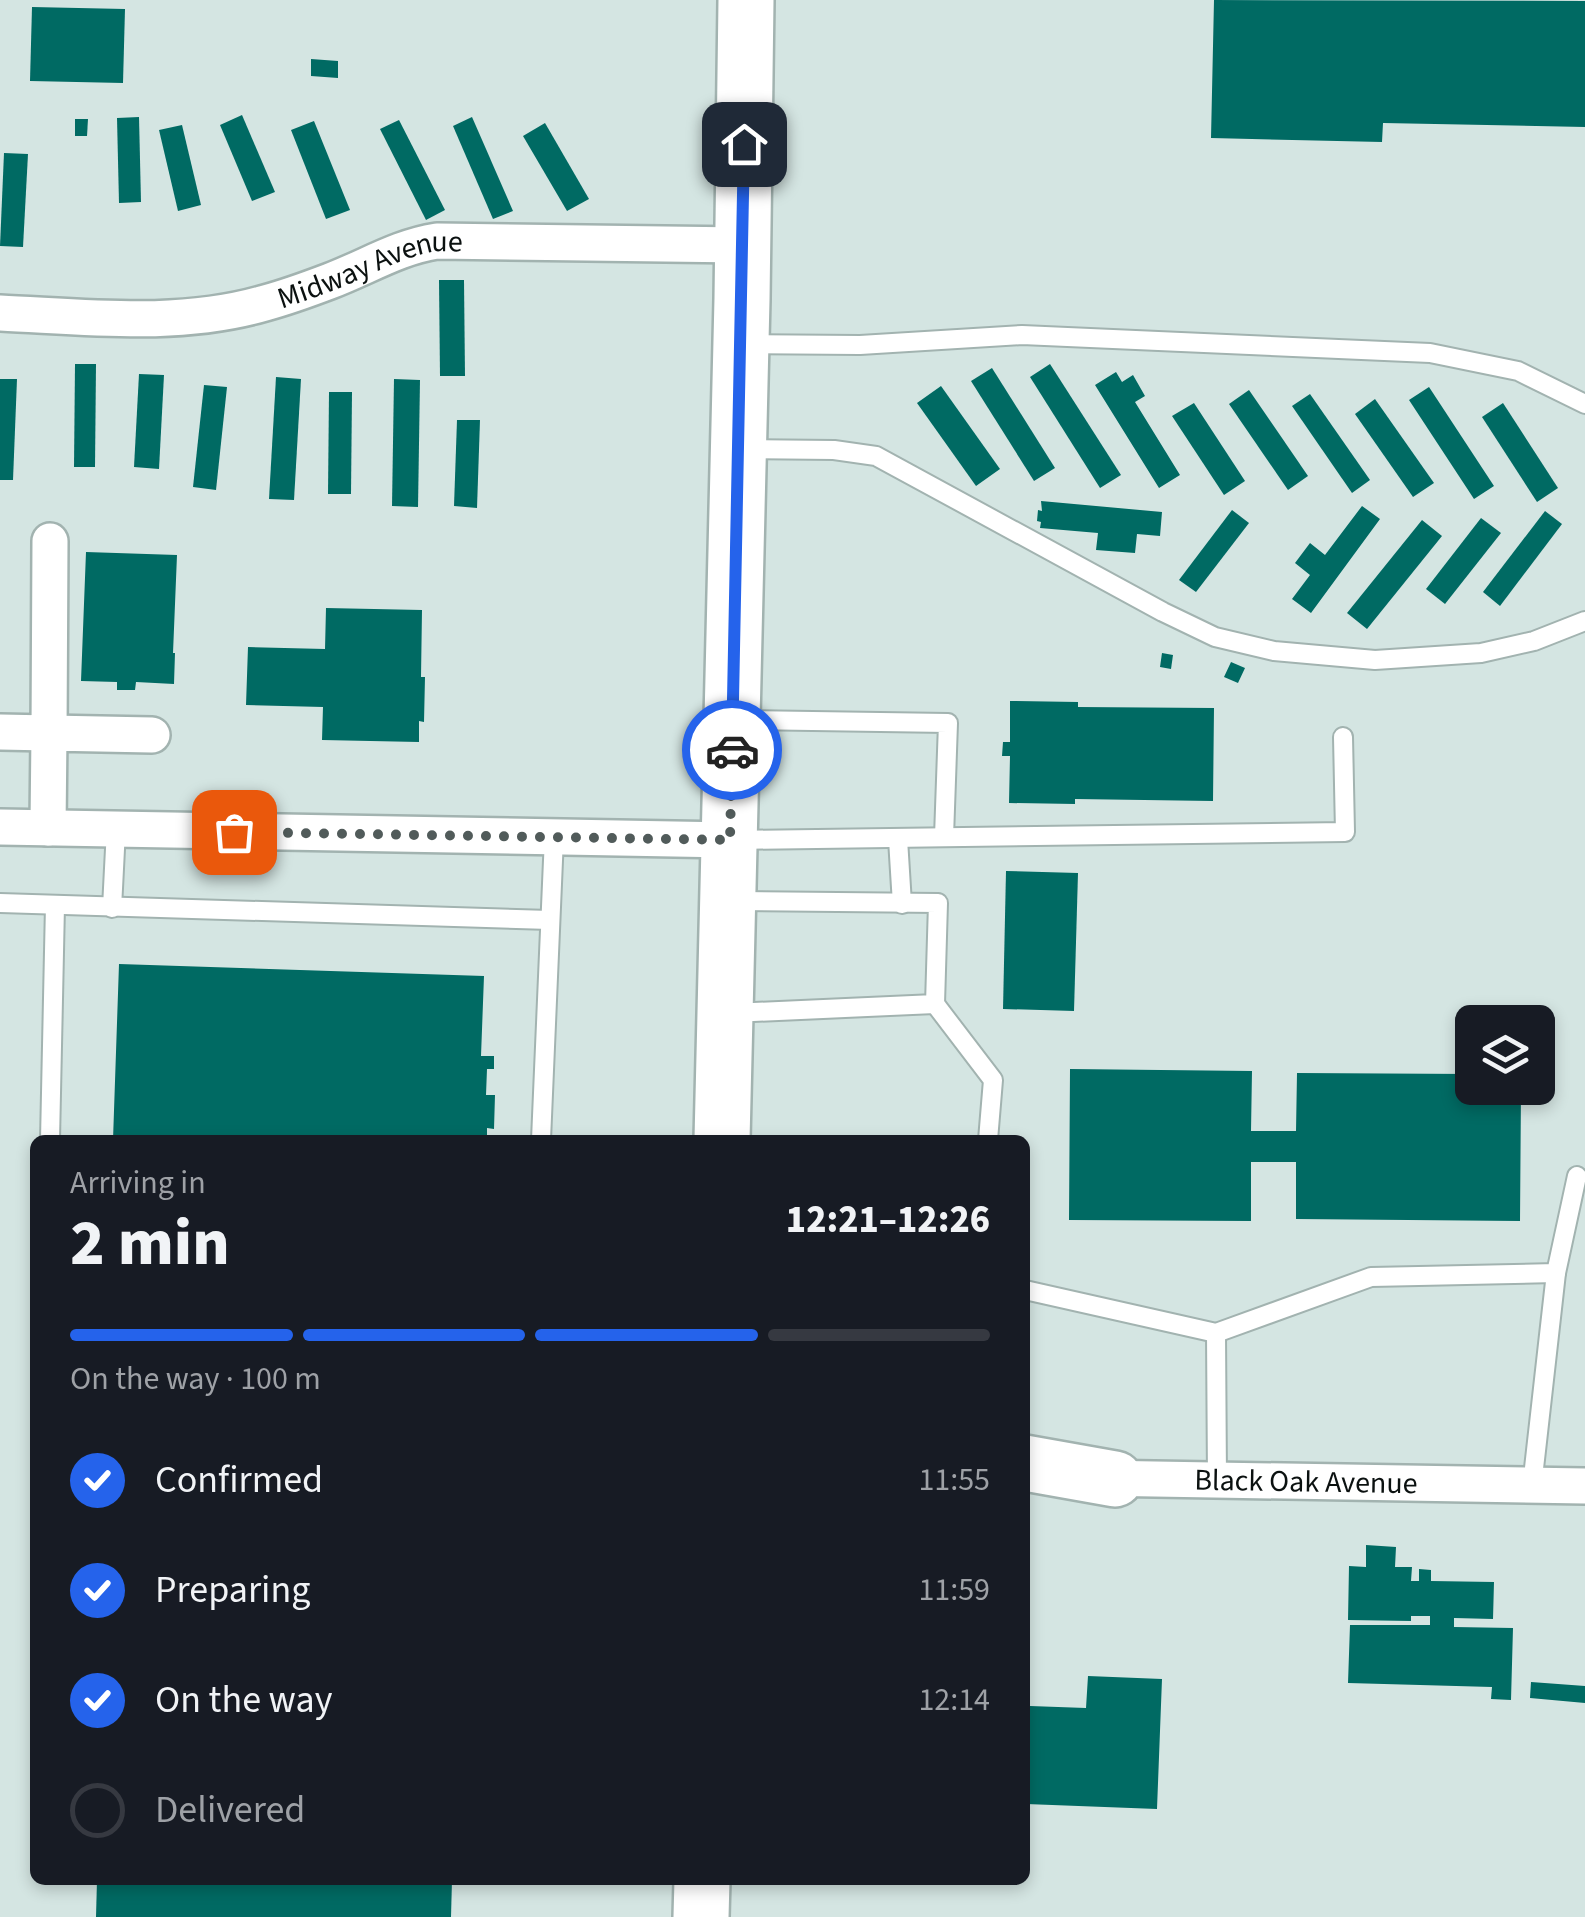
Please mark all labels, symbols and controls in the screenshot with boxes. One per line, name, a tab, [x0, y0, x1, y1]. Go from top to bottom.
pin	[702, 102, 787, 187]
icon: home	[717, 117, 772, 172]
street label: Midway Avenue	[272, 219, 463, 320]
courier	[682, 700, 782, 800]
icon: car	[705, 723, 760, 778]
pin	[192, 790, 277, 875]
icon: bag	[207, 805, 262, 860]
map controls	[1455, 1005, 1555, 1105]
button: layers	[1455, 1005, 1555, 1105]
text: Arriving in	[70, 1160, 206, 1206]
text: 12:21–12:26	[786, 1193, 990, 1247]
text: 2 min	[70, 1197, 230, 1290]
text: On the way · 100 m	[70, 1356, 321, 1402]
icon: check	[70, 1453, 125, 1508]
text: Confirmed	[155, 1453, 323, 1507]
text: 11:55	[918, 1457, 990, 1503]
street label: Black Oak Avenue	[1194, 1458, 1418, 1505]
icon: check	[70, 1563, 125, 1618]
text: Preparing	[155, 1563, 310, 1617]
text: 11:59	[918, 1567, 990, 1613]
icon: check	[70, 1673, 125, 1728]
text: On the way	[155, 1673, 332, 1727]
text: 12:14	[918, 1677, 990, 1723]
text: Delivered	[155, 1783, 305, 1837]

